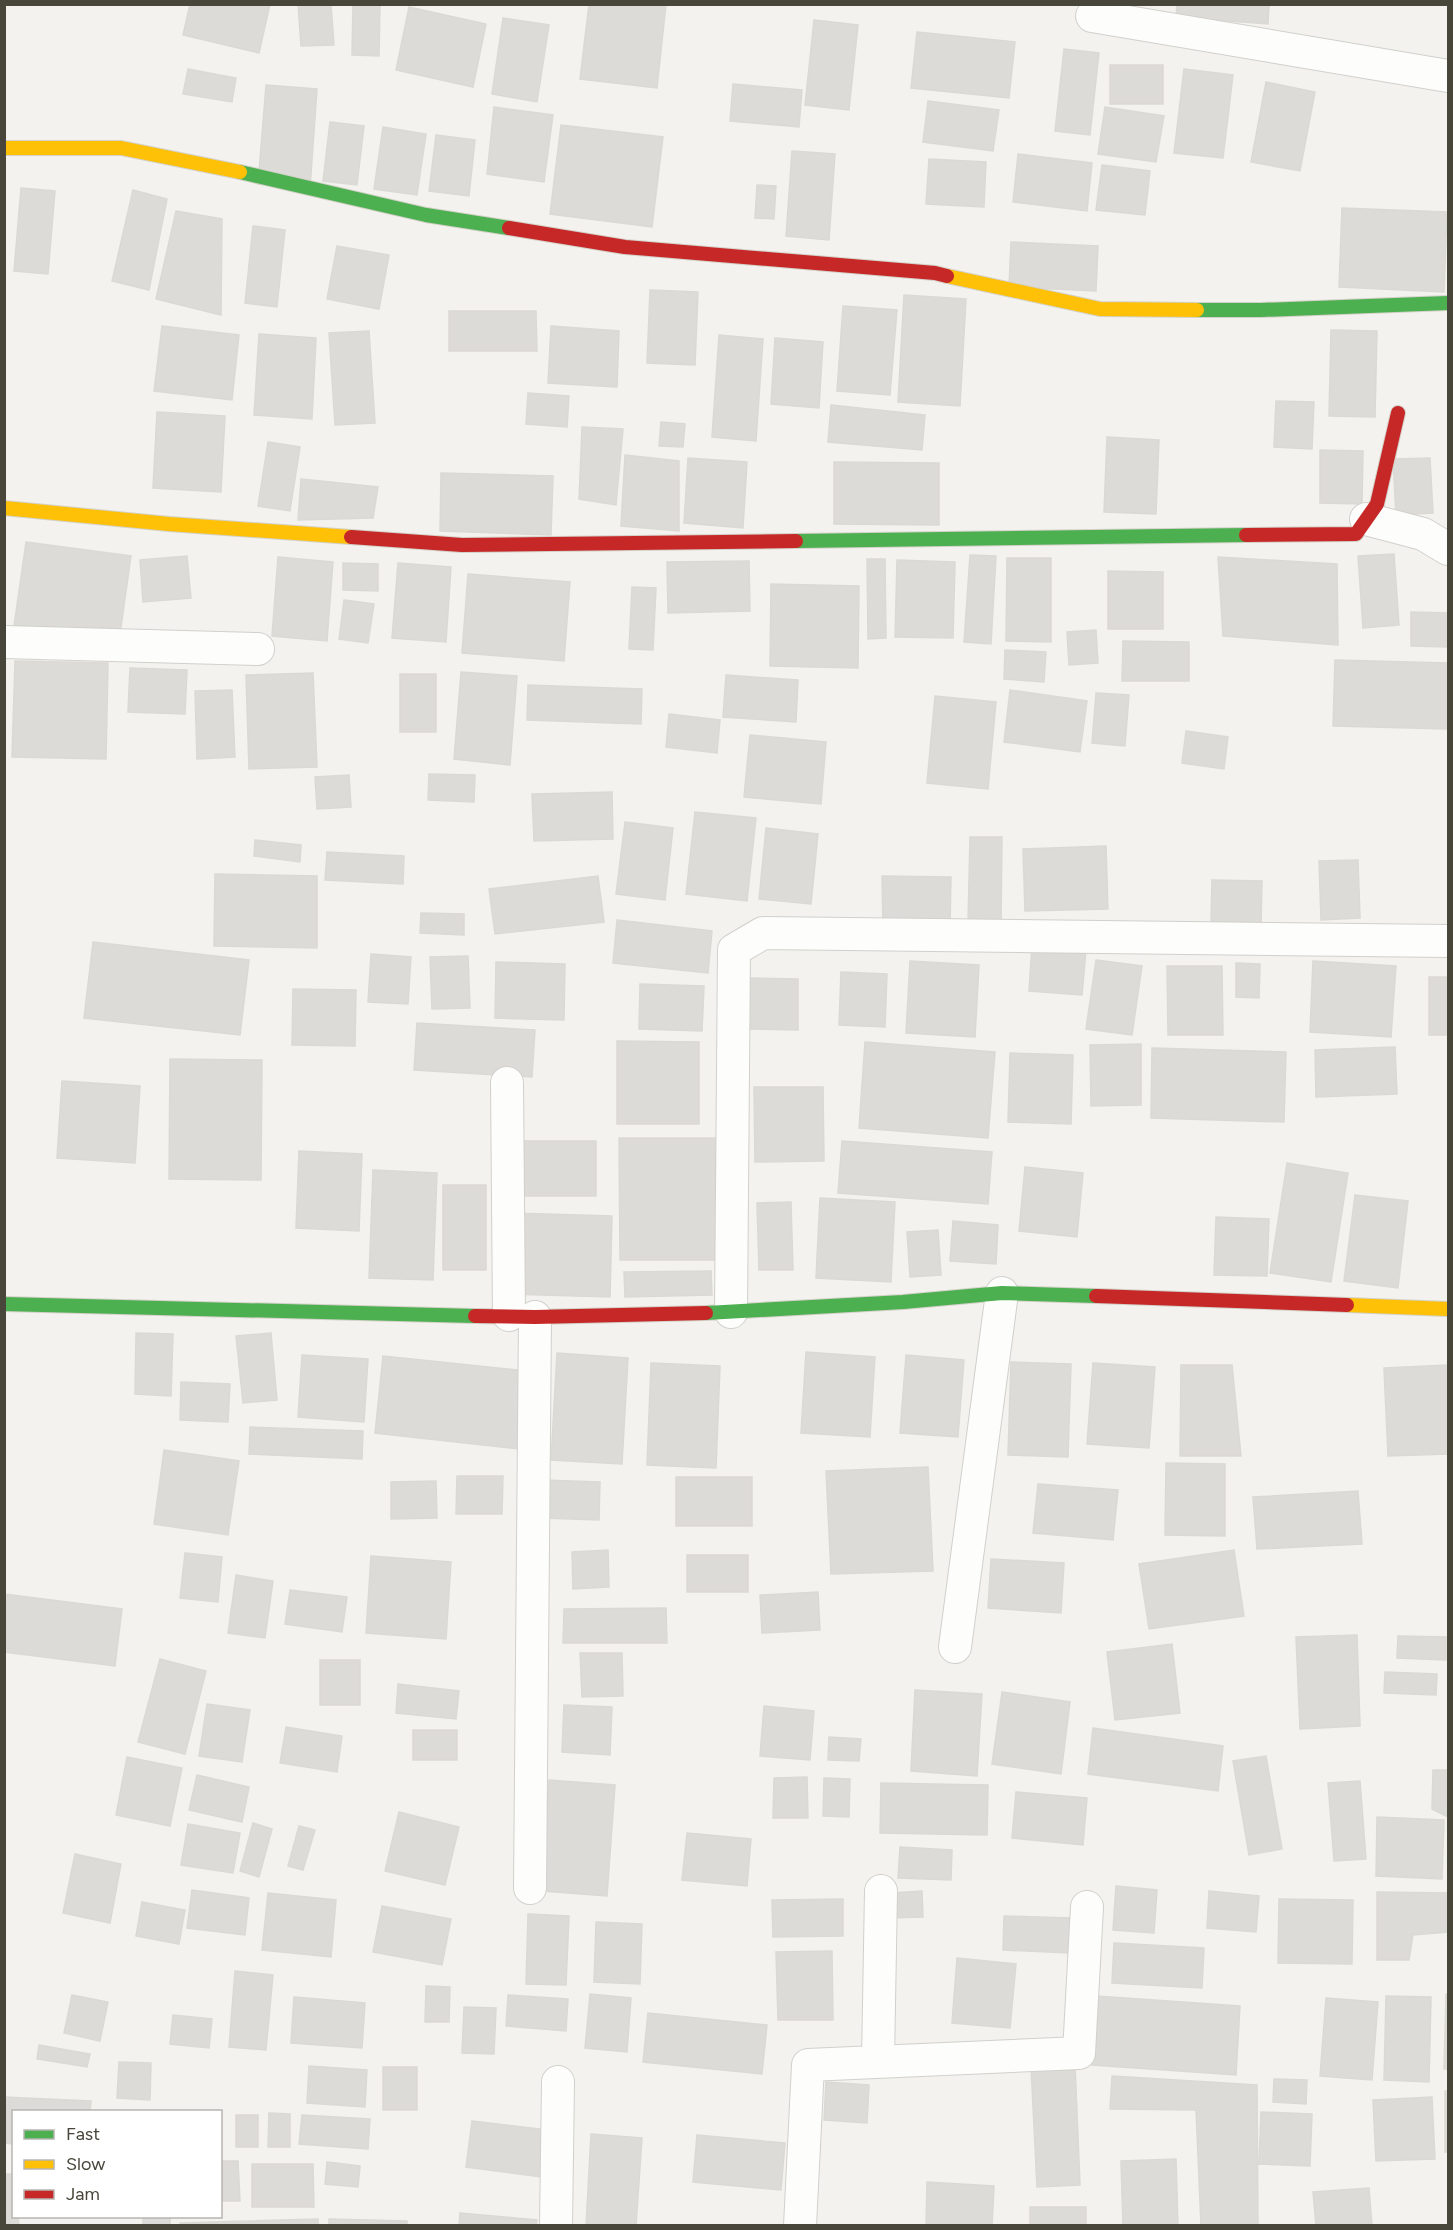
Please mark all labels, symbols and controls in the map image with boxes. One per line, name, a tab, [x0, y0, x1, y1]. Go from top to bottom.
legend	[12, 2110, 222, 2218]
text: Fast	[66, 2123, 100, 2145]
text: Slow	[66, 2153, 105, 2175]
text: Jam	[66, 2183, 100, 2205]

